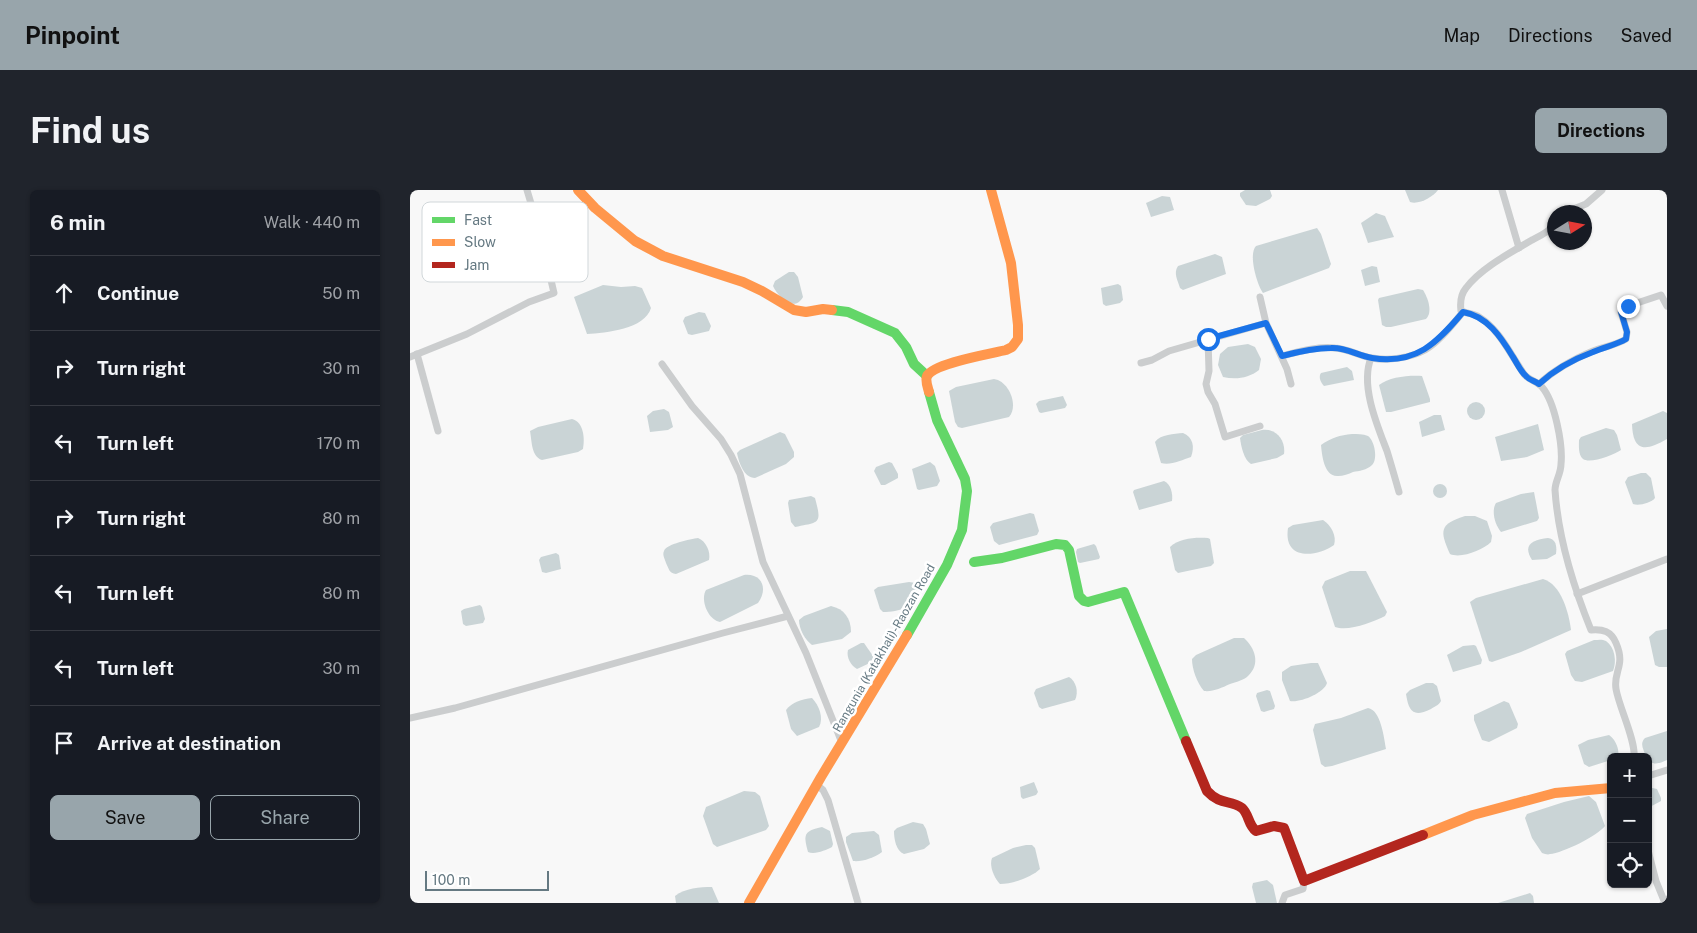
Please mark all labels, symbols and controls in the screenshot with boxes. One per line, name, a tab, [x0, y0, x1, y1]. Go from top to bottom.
text: Pinpoint	[25, 21, 120, 49]
text: Map	[1443, 25, 1480, 46]
text: Directions	[1508, 25, 1593, 46]
text: Saved	[1621, 25, 1672, 46]
button: Directions	[1535, 108, 1667, 153]
text: Find us	[30, 110, 150, 151]
legend	[422, 202, 588, 282]
north arrow	[1547, 205, 1592, 250]
text: 6 min	[50, 210, 106, 235]
text: Fast	[464, 212, 492, 228]
text: Walk · 440 m	[264, 213, 360, 232]
text: Slow	[464, 234, 496, 250]
text: Jam	[464, 257, 489, 273]
icon: ahead	[50, 279, 78, 307]
text: Continue	[97, 282, 179, 304]
text: 50 m	[322, 284, 360, 303]
route end	[1617, 295, 1640, 318]
route start	[1197, 328, 1220, 351]
icon: right	[50, 354, 78, 382]
text: Turn right	[97, 357, 186, 379]
text: 30 m	[323, 359, 360, 378]
icon: left	[50, 429, 78, 457]
text: Turn left	[97, 432, 174, 454]
text: 170 m	[317, 434, 360, 453]
icon: right	[50, 504, 78, 532]
text: Turn right	[97, 507, 186, 529]
text: 80 m	[322, 509, 360, 528]
street label: Rangunia (Katakhali)-Raozan Road	[830, 561, 938, 735]
icon: left	[50, 579, 78, 607]
text: Turn left	[97, 582, 174, 604]
text: 80 m	[322, 584, 360, 603]
icon: left	[50, 654, 78, 682]
text: Turn left	[97, 657, 174, 679]
text: 30 m	[323, 659, 360, 678]
icon: arrive	[50, 729, 78, 757]
text: Arrive at destination	[97, 732, 281, 754]
map controls	[1607, 753, 1652, 888]
button: +	[1607, 753, 1652, 798]
button: Save	[50, 795, 200, 840]
button: Share	[210, 795, 360, 840]
button: −	[1607, 798, 1652, 843]
button: locate	[1607, 843, 1652, 888]
scale bar	[425, 868, 549, 891]
text: 100 m	[432, 872, 470, 888]

